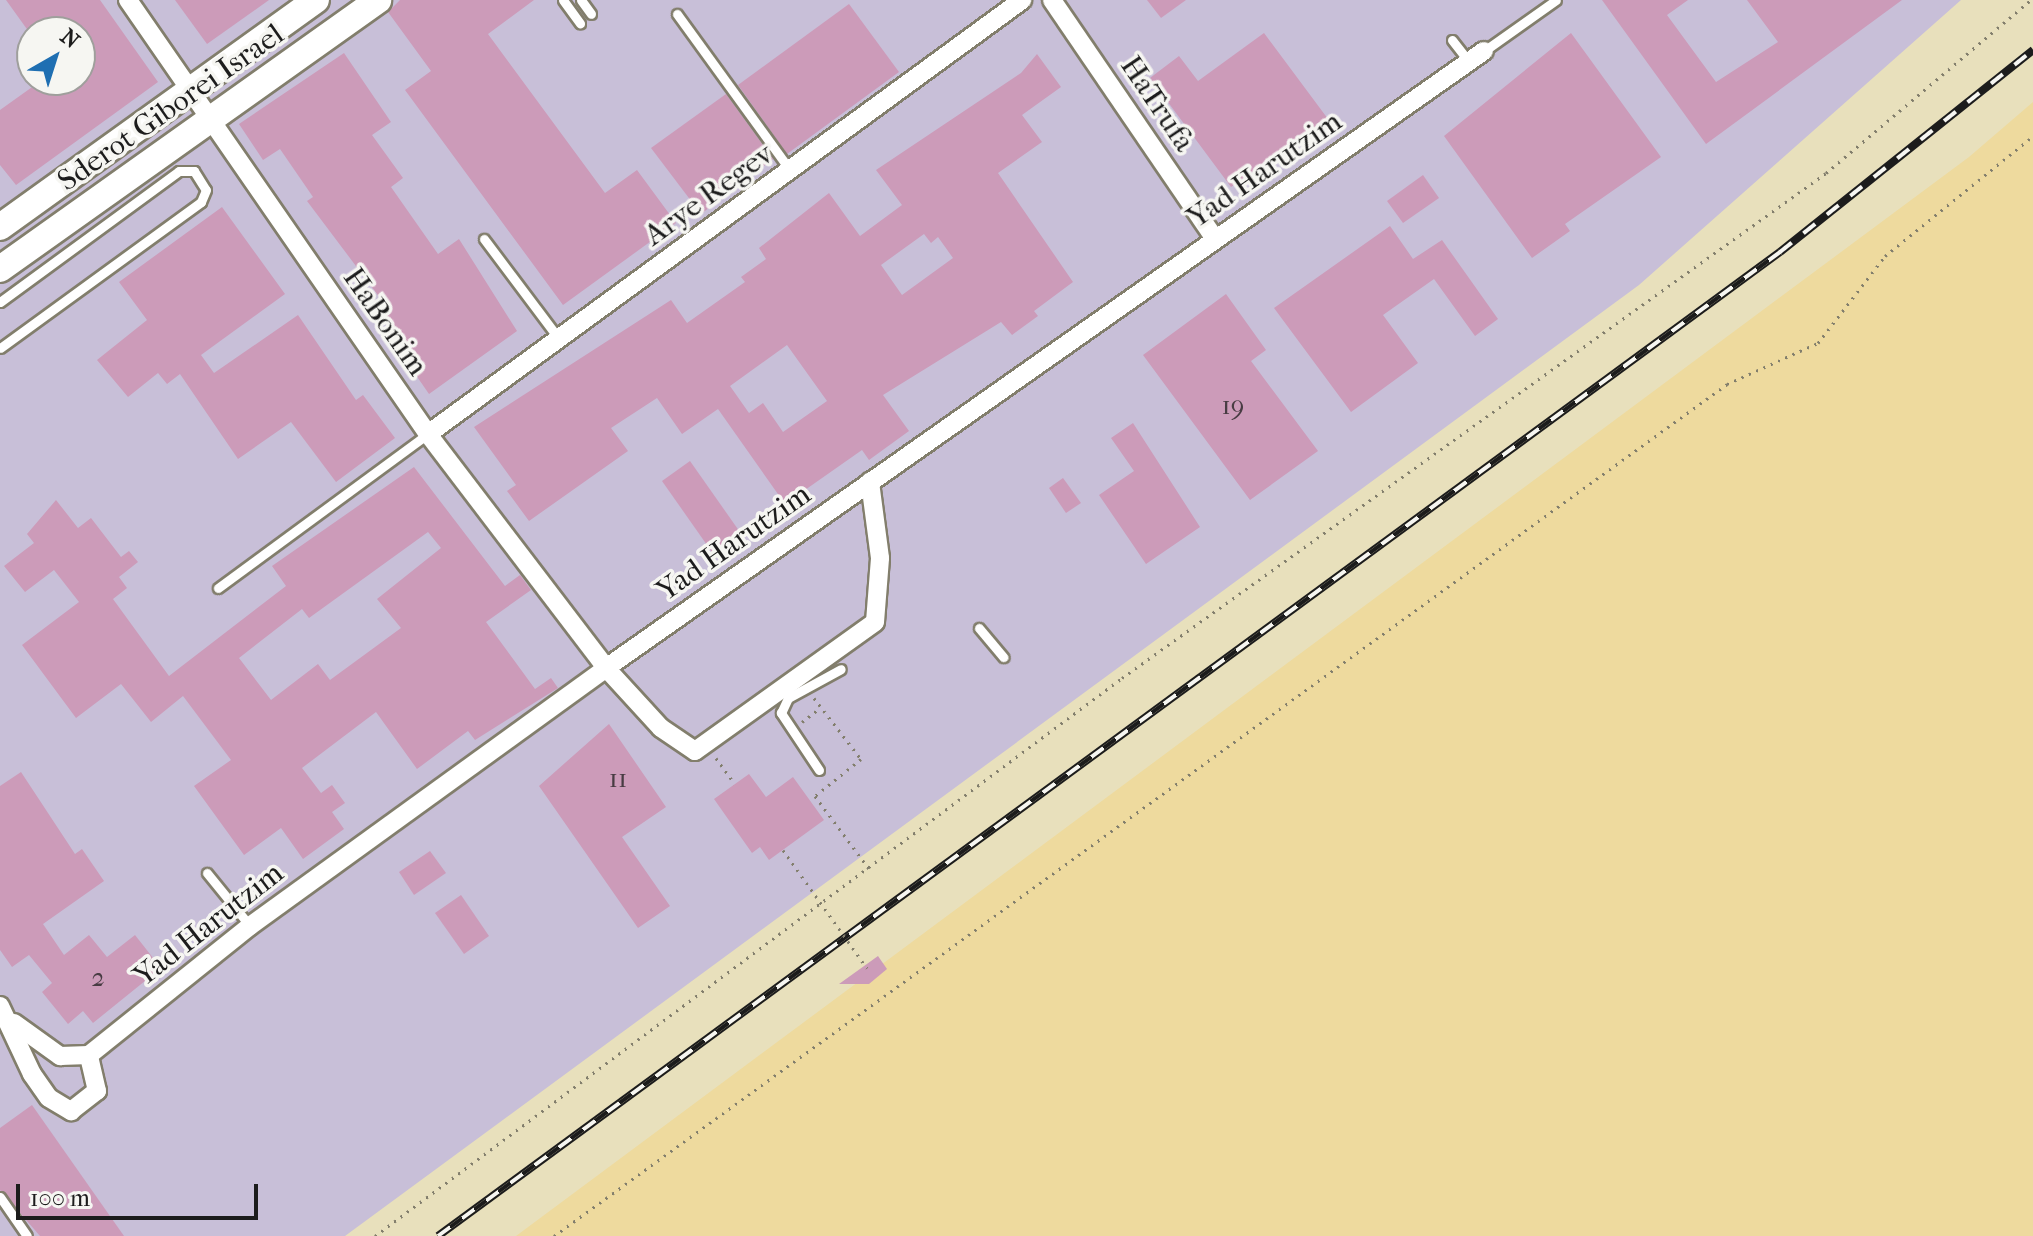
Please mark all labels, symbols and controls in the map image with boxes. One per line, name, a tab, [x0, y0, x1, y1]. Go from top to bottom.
north arrow	[16, 16, 96, 96]
street label: Sderot Giborei Israel	[51, 17, 291, 199]
text: N	[55, 24, 85, 54]
street label: HaTrufa	[1112, 50, 1202, 158]
street label: Yad Harutzim	[1181, 104, 1349, 236]
street label: Arye Regev	[638, 136, 780, 254]
street label: HaBonim	[335, 261, 435, 383]
house number: 19	[1222, 390, 1244, 422]
street label: Yad Harutzim	[650, 477, 818, 609]
house number: 11	[609, 763, 627, 795]
street label: Yad Harutzim	[127, 855, 291, 995]
house number: 2	[91, 962, 105, 994]
scale bar	[20, 1168, 262, 1218]
text: 100 m	[30, 1184, 90, 1212]

